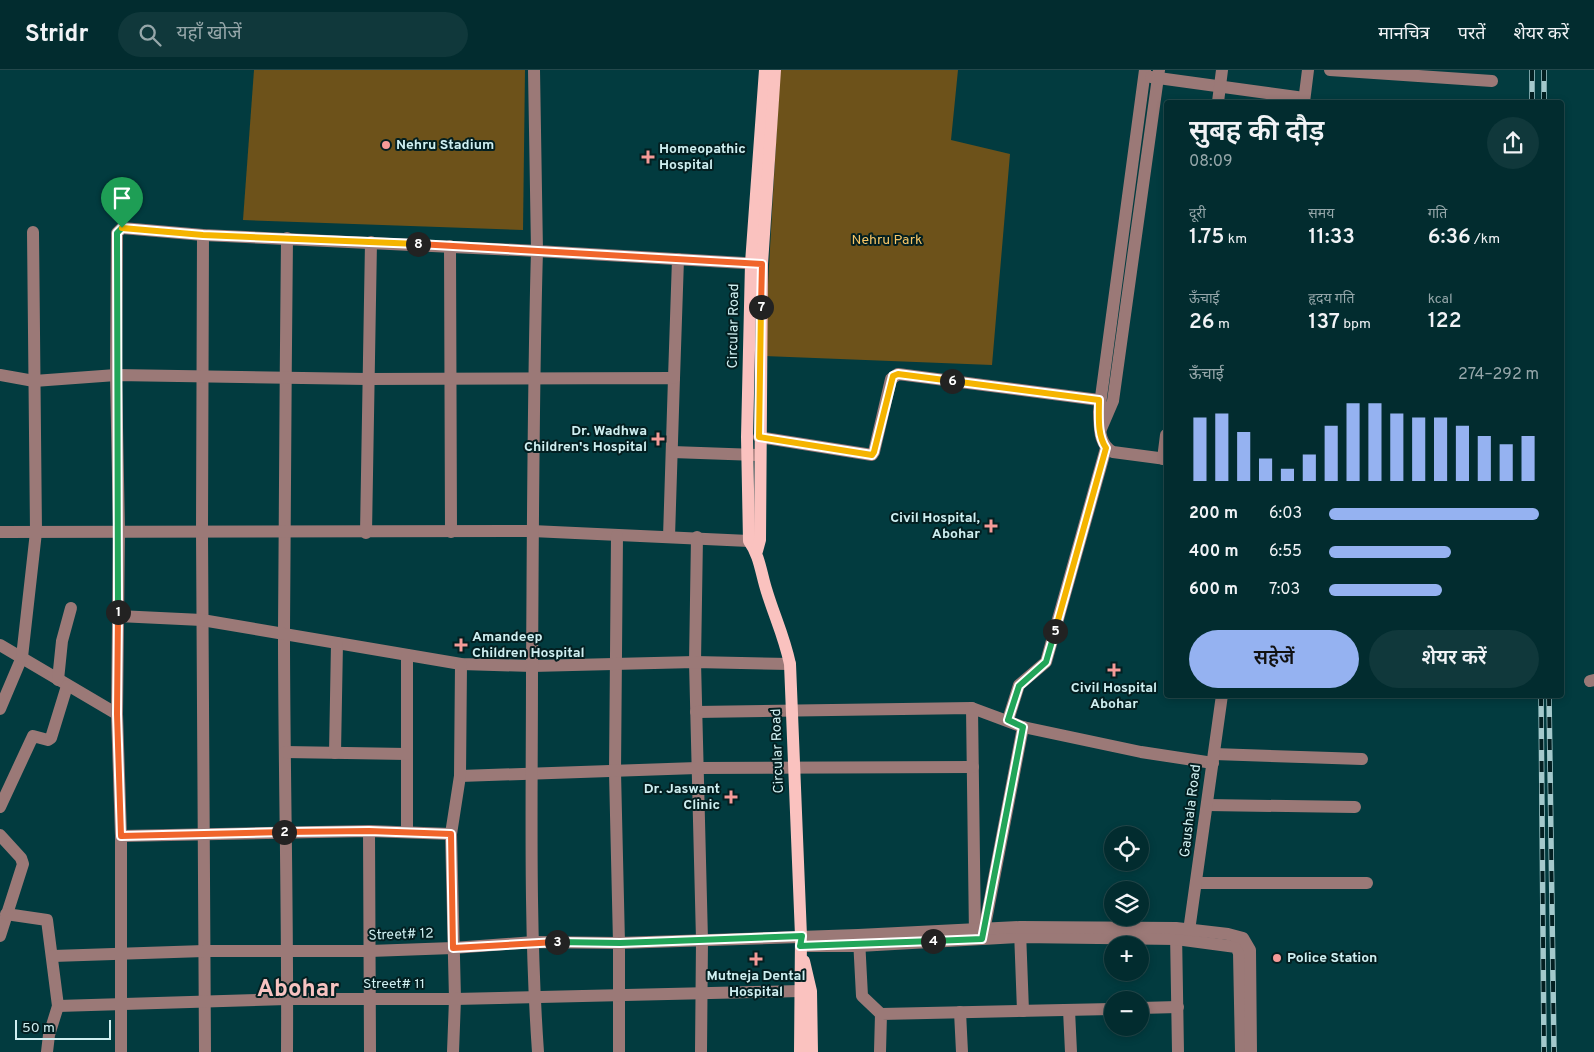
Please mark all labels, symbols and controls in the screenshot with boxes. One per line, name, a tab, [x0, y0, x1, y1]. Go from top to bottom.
search box	[118, 12, 468, 57]
text: Stridr	[25, 20, 88, 50]
icon: search	[136, 21, 164, 49]
text: यहाँ खोजें	[176, 22, 242, 46]
text: मानचित्र	[1378, 23, 1430, 46]
text: परतें	[1458, 23, 1486, 46]
text: शेयर करें	[1514, 23, 1569, 46]
text: सुबह की दौड़	[1189, 115, 1324, 151]
button: share	[1487, 117, 1539, 169]
place label: Nehru Stadium	[396, 137, 494, 154]
marker: Nehru Stadium	[380, 139, 392, 151]
place label: Homeopathic Hospital	[659, 141, 746, 174]
marker: Homeopathic Hospital	[641, 150, 655, 164]
text: 08:09	[1189, 152, 1232, 172]
pin	[101, 177, 143, 228]
icon: arrive	[108, 184, 136, 212]
text: दूरी	[1189, 206, 1206, 223]
text: समय	[1308, 206, 1334, 223]
text: गति	[1428, 206, 1447, 223]
text: 1.75	[1189, 224, 1224, 251]
text: 11:33	[1308, 224, 1355, 251]
text: 6:36	[1428, 224, 1471, 251]
text: km	[1224, 231, 1247, 248]
text: /km	[1471, 231, 1500, 248]
pin: 8	[406, 232, 430, 256]
park label: Nehru Park	[852, 232, 922, 249]
text: 8	[414, 236, 423, 253]
street label: Circular Road	[725, 283, 743, 369]
text: ऊँचाई	[1189, 291, 1219, 308]
text: हृदय गति	[1308, 291, 1354, 308]
text: kcal	[1428, 291, 1453, 308]
pin: 7	[748, 294, 774, 320]
text: 7	[758, 299, 765, 316]
text: 122	[1428, 308, 1462, 335]
text: 26	[1189, 309, 1215, 336]
text: 137	[1308, 309, 1340, 336]
text: m	[1215, 316, 1230, 333]
text: bpm	[1340, 316, 1371, 333]
text: ऊँचाई	[1189, 365, 1224, 385]
text: 274–292 m	[1458, 365, 1539, 385]
pin: 6	[940, 368, 964, 394]
text: 6	[948, 373, 957, 390]
place label: Dr. Wadhwa Children's Hospital	[524, 423, 647, 456]
marker: Dr. Wadhwa Children's Hospital	[651, 432, 665, 446]
text: 200 m	[1189, 504, 1238, 524]
text: 6:03	[1269, 504, 1302, 524]
place label: Civil Hospital, Abohar	[890, 510, 980, 543]
marker: Civil Hospital, Abohar	[984, 519, 998, 533]
text: 400 m	[1189, 542, 1238, 562]
text: 6:55	[1269, 542, 1302, 562]
text: 600 m	[1189, 580, 1238, 600]
text: 7:03	[1269, 580, 1300, 600]
pin: 1	[106, 600, 130, 624]
text: 1	[116, 604, 121, 621]
pin: 5	[1042, 618, 1068, 644]
text: 5	[1051, 623, 1060, 640]
place label: Amandeep Children Hospital	[472, 629, 585, 662]
button: सहेजें	[1189, 630, 1359, 688]
button: शेयर करें	[1369, 630, 1539, 688]
marker: Amandeep Children Hospital	[454, 638, 468, 652]
marker: Civil Hospital Abohar	[1107, 663, 1121, 677]
place label: Civil Hospital Abohar	[1071, 680, 1157, 713]
street label: Circular Road	[768, 708, 788, 794]
street label: Gaushala Road	[1177, 764, 1205, 858]
place label: Dr. Jaswant Clinic	[644, 781, 720, 814]
marker: Dr. Jaswant Clinic	[724, 790, 738, 804]
pin: 2	[272, 820, 296, 844]
text: 2	[280, 824, 289, 841]
map controls	[1104, 826, 1149, 1036]
button: locate	[1104, 826, 1149, 871]
button: layers	[1104, 881, 1149, 926]
street label: Street# 12	[368, 925, 434, 945]
pin: 4	[920, 928, 946, 954]
pin: 3	[544, 930, 570, 954]
text: 4	[929, 933, 938, 950]
text: 3	[553, 934, 562, 951]
button: +	[1104, 936, 1149, 981]
place label: Police Station	[1287, 950, 1377, 967]
marker: Mutneja Dental Hospital	[749, 952, 763, 966]
marker: Police Station	[1271, 952, 1283, 964]
place label: Mutneja Dental Hospital	[707, 968, 805, 1001]
district label: Abohar	[257, 975, 339, 1005]
street label: Street# 11	[363, 976, 425, 993]
button: −	[1104, 991, 1149, 1036]
scale bar	[15, 1017, 111, 1040]
text: 50 m	[22, 1020, 55, 1037]

